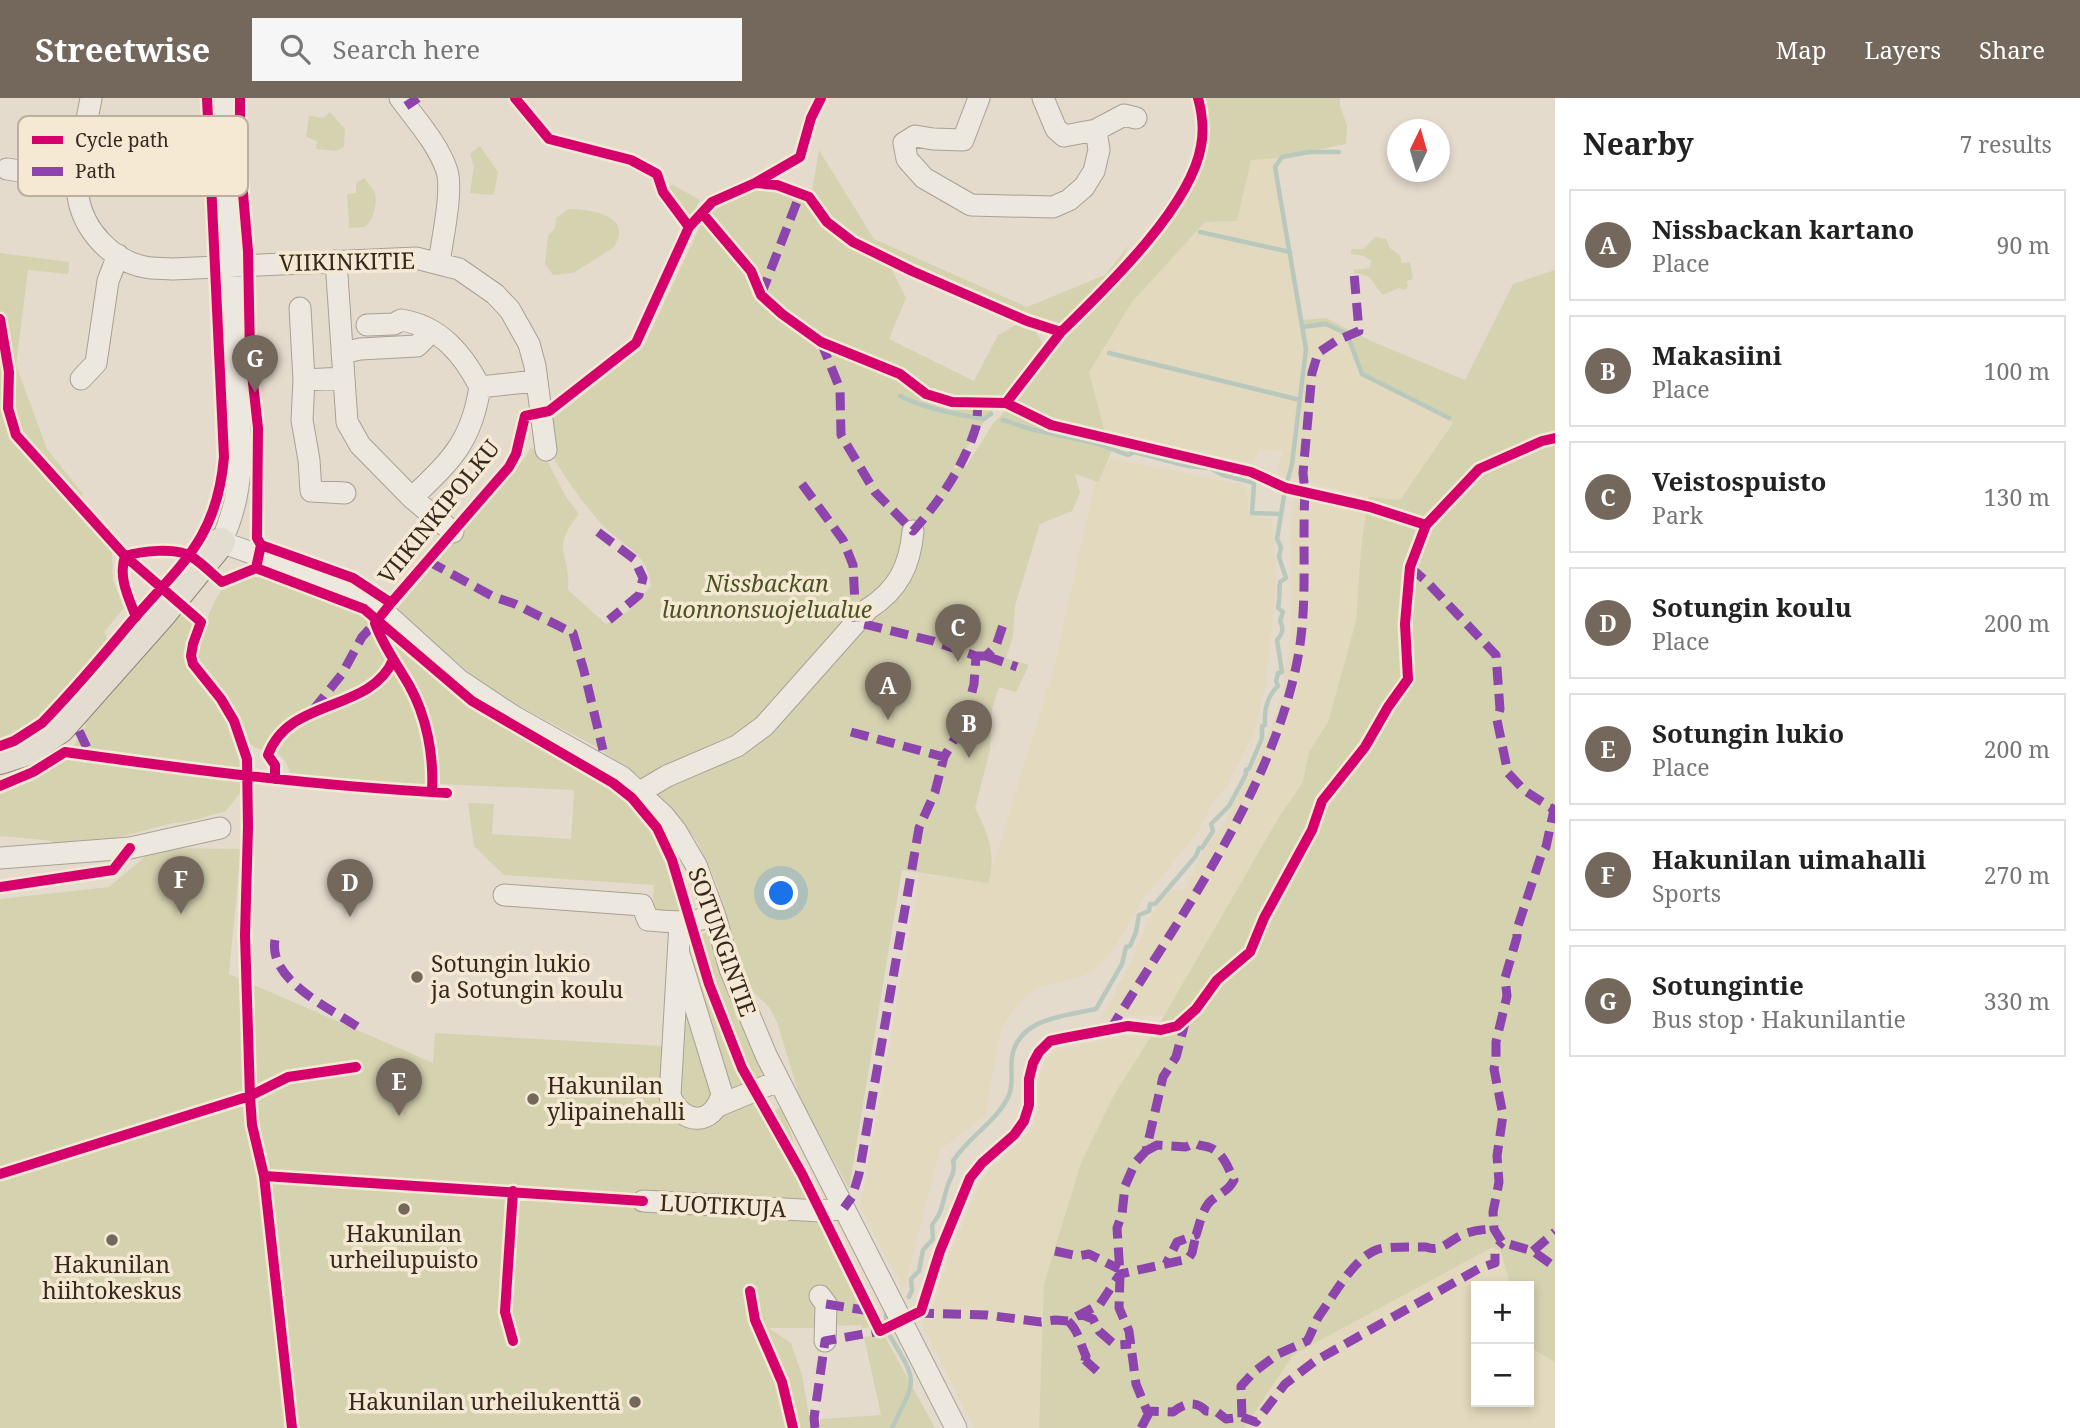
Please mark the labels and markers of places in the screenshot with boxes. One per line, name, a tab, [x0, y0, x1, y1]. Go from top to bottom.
pin: G	[232, 335, 278, 393]
pin: C	[935, 604, 981, 662]
pin: A	[865, 662, 911, 720]
pin: B	[946, 700, 992, 758]
pin: F	[158, 856, 204, 914]
pin: D	[327, 859, 373, 917]
place label: Sotungin lukio ja Sotungin koulu	[430, 947, 624, 1005]
marker: Sotungin lukio ja Sotungin koulu	[409, 969, 425, 985]
pin: E	[376, 1058, 422, 1116]
place label: Hakunilan ylipainehalli	[547, 1069, 686, 1127]
marker: Hakunilan ylipainehalli	[525, 1091, 541, 1107]
marker: Hakunilan urheilupuisto	[396, 1201, 412, 1217]
place label: Hakunilan urheilupuisto	[329, 1217, 479, 1275]
marker: Hakunilan hiihtokeskus	[104, 1232, 120, 1248]
place label: Hakunilan hiihtokeskus	[42, 1248, 182, 1306]
place label: Hakunilan urheilukenttä	[348, 1385, 621, 1417]
marker: Hakunilan urheilukenttä	[627, 1394, 643, 1410]

